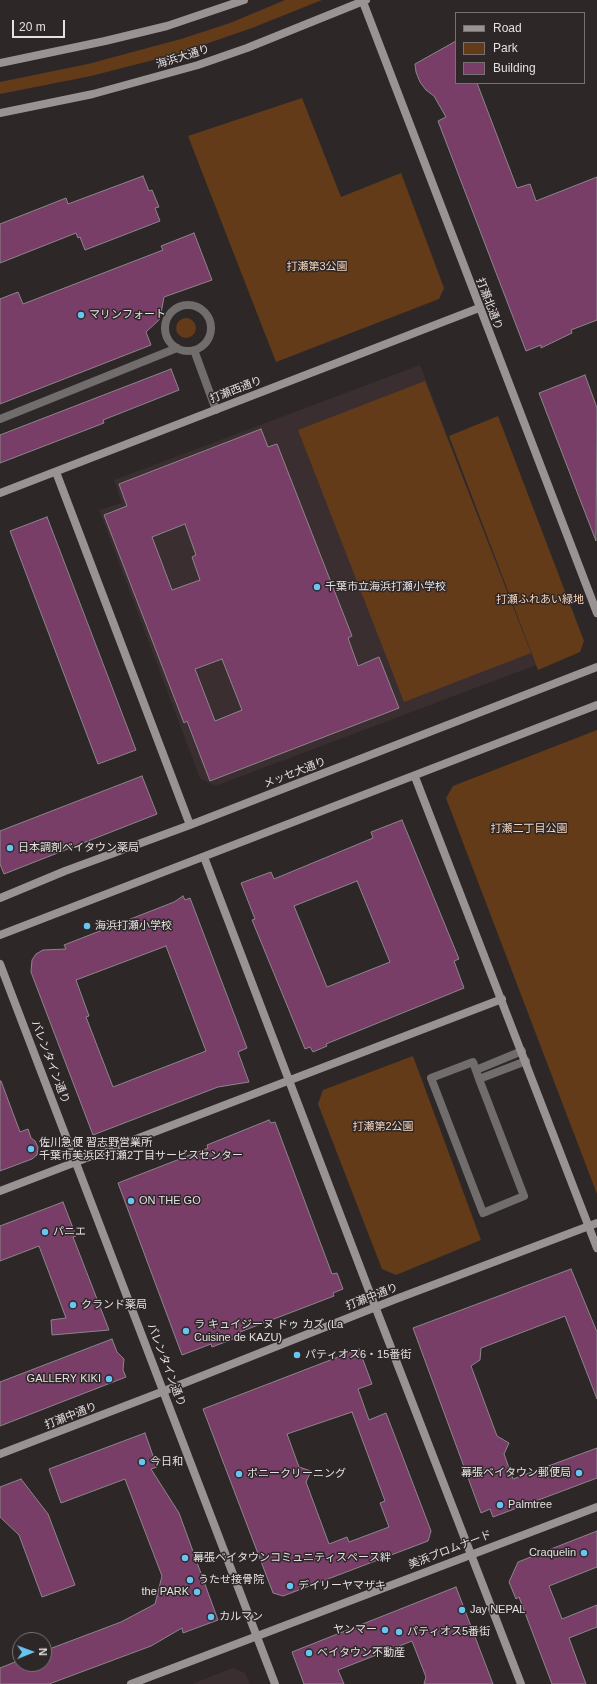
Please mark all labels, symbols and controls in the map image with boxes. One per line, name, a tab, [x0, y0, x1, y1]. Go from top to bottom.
scale bar	[14, 12, 67, 38]
legend	[455, 12, 585, 84]
text: 20 m	[19, 20, 46, 34]
text: Road	[493, 21, 522, 35]
text: Park	[493, 41, 518, 55]
street label: 海浜大通り	[155, 43, 211, 71]
text: Building	[493, 61, 536, 75]
park label: 打瀬第3公園	[286, 260, 348, 274]
street label: 打瀬北通り	[473, 276, 505, 332]
place label: マリンフォート	[89, 308, 166, 322]
marker: マリンフォート	[76, 310, 86, 320]
street label: 打瀬西通り	[208, 374, 264, 406]
place label: 千葉市立海浜打瀬小学校	[325, 580, 446, 594]
marker: 千葉市立海浜打瀬小学校	[312, 582, 322, 592]
park label: 打瀬ふれあい緑地	[496, 593, 584, 607]
street label: メッセ大通り	[262, 755, 328, 791]
park label: 打瀬二丁目公園	[491, 822, 567, 836]
place label: 日本調剤ベイタウン薬局	[18, 841, 139, 855]
marker: 日本調剤ベイタウン薬局	[5, 843, 15, 853]
place label: 海浜打瀬小学校	[95, 919, 172, 933]
marker: 海浜打瀬小学校	[82, 921, 92, 931]
street label: バレンタイン通り	[28, 1019, 72, 1105]
park label: 打瀬第2公園	[352, 1120, 414, 1134]
place label: 佐川急便 習志野営業所 千葉市美浜区打瀬2丁目サービスセンター	[39, 1136, 243, 1162]
marker: 佐川急便 習志野営業所 千葉市美浜区打瀬2丁目サービスセンター	[26, 1144, 36, 1154]
place label: ON THE GO	[139, 1194, 201, 1208]
marker: ON THE GO	[126, 1196, 136, 1206]
place label: パニエ	[53, 1225, 86, 1239]
marker: パニエ	[40, 1227, 50, 1237]
street label: 打瀬中通り	[344, 1281, 400, 1313]
place label: クランド薬局	[81, 1298, 147, 1312]
marker: クランド薬局	[68, 1300, 78, 1310]
place label: ラ キュイジーヌ ドゥ カズ (La Cuisine de KAZU)	[194, 1318, 343, 1344]
street label: バレンタイン通り	[144, 1322, 188, 1408]
marker: ラ キュイジーヌ ドゥ カズ (La Cuisine de KAZU)	[181, 1326, 191, 1336]
place label: パティオス6・15番街	[305, 1348, 411, 1362]
marker: パティオス6・15番街	[292, 1350, 302, 1360]
place label: GALLERY KIKI	[27, 1372, 101, 1386]
marker: GALLERY KIKI	[104, 1374, 114, 1384]
street label: 打瀬中通り	[43, 1400, 99, 1432]
place label: 今日和	[150, 1455, 183, 1469]
marker: 今日和	[137, 1457, 147, 1467]
place label: 幕張ベイタウン郵便局	[461, 1466, 571, 1480]
place label: ポニークリーニング	[247, 1467, 346, 1481]
marker: 幕張ベイタウン郵便局	[574, 1468, 584, 1478]
marker: ポニークリーニング	[234, 1469, 244, 1479]
place label: Palmtree	[508, 1498, 552, 1512]
marker: Palmtree	[495, 1500, 505, 1510]
street label: 美浜プロムナード	[407, 1528, 493, 1572]
place label: Craquelin	[529, 1546, 576, 1560]
marker: Craquelin	[579, 1548, 589, 1558]
place label: 幕張ベイタウンコミュニティスペース絆	[193, 1551, 391, 1565]
marker: 幕張ベイタウンコミュニティスペース絆	[180, 1553, 190, 1563]
place label: うたせ接骨院	[198, 1573, 264, 1587]
marker: うたせ接骨院	[185, 1575, 195, 1585]
place label: デイリーヤマザキ	[298, 1579, 386, 1593]
marker: デイリーヤマザキ	[285, 1581, 295, 1591]
place label: the PARK	[142, 1585, 189, 1599]
marker: the PARK	[192, 1587, 202, 1597]
place label: Jay NEPAL	[470, 1603, 525, 1617]
marker: Jay NEPAL	[457, 1605, 467, 1615]
place label: カルマン	[219, 1610, 263, 1624]
marker: カルマン	[206, 1612, 216, 1622]
place label: ヤンマー	[333, 1623, 377, 1637]
marker: ヤンマー	[380, 1625, 390, 1635]
place label: パティオス5番街	[407, 1625, 490, 1639]
marker: パティオス5番街	[394, 1627, 404, 1637]
north arrow	[12, 1632, 52, 1672]
place label: ベイタウン不動産	[317, 1646, 405, 1660]
text: N	[37, 1648, 49, 1656]
marker: ベイタウン不動産	[304, 1648, 314, 1658]

